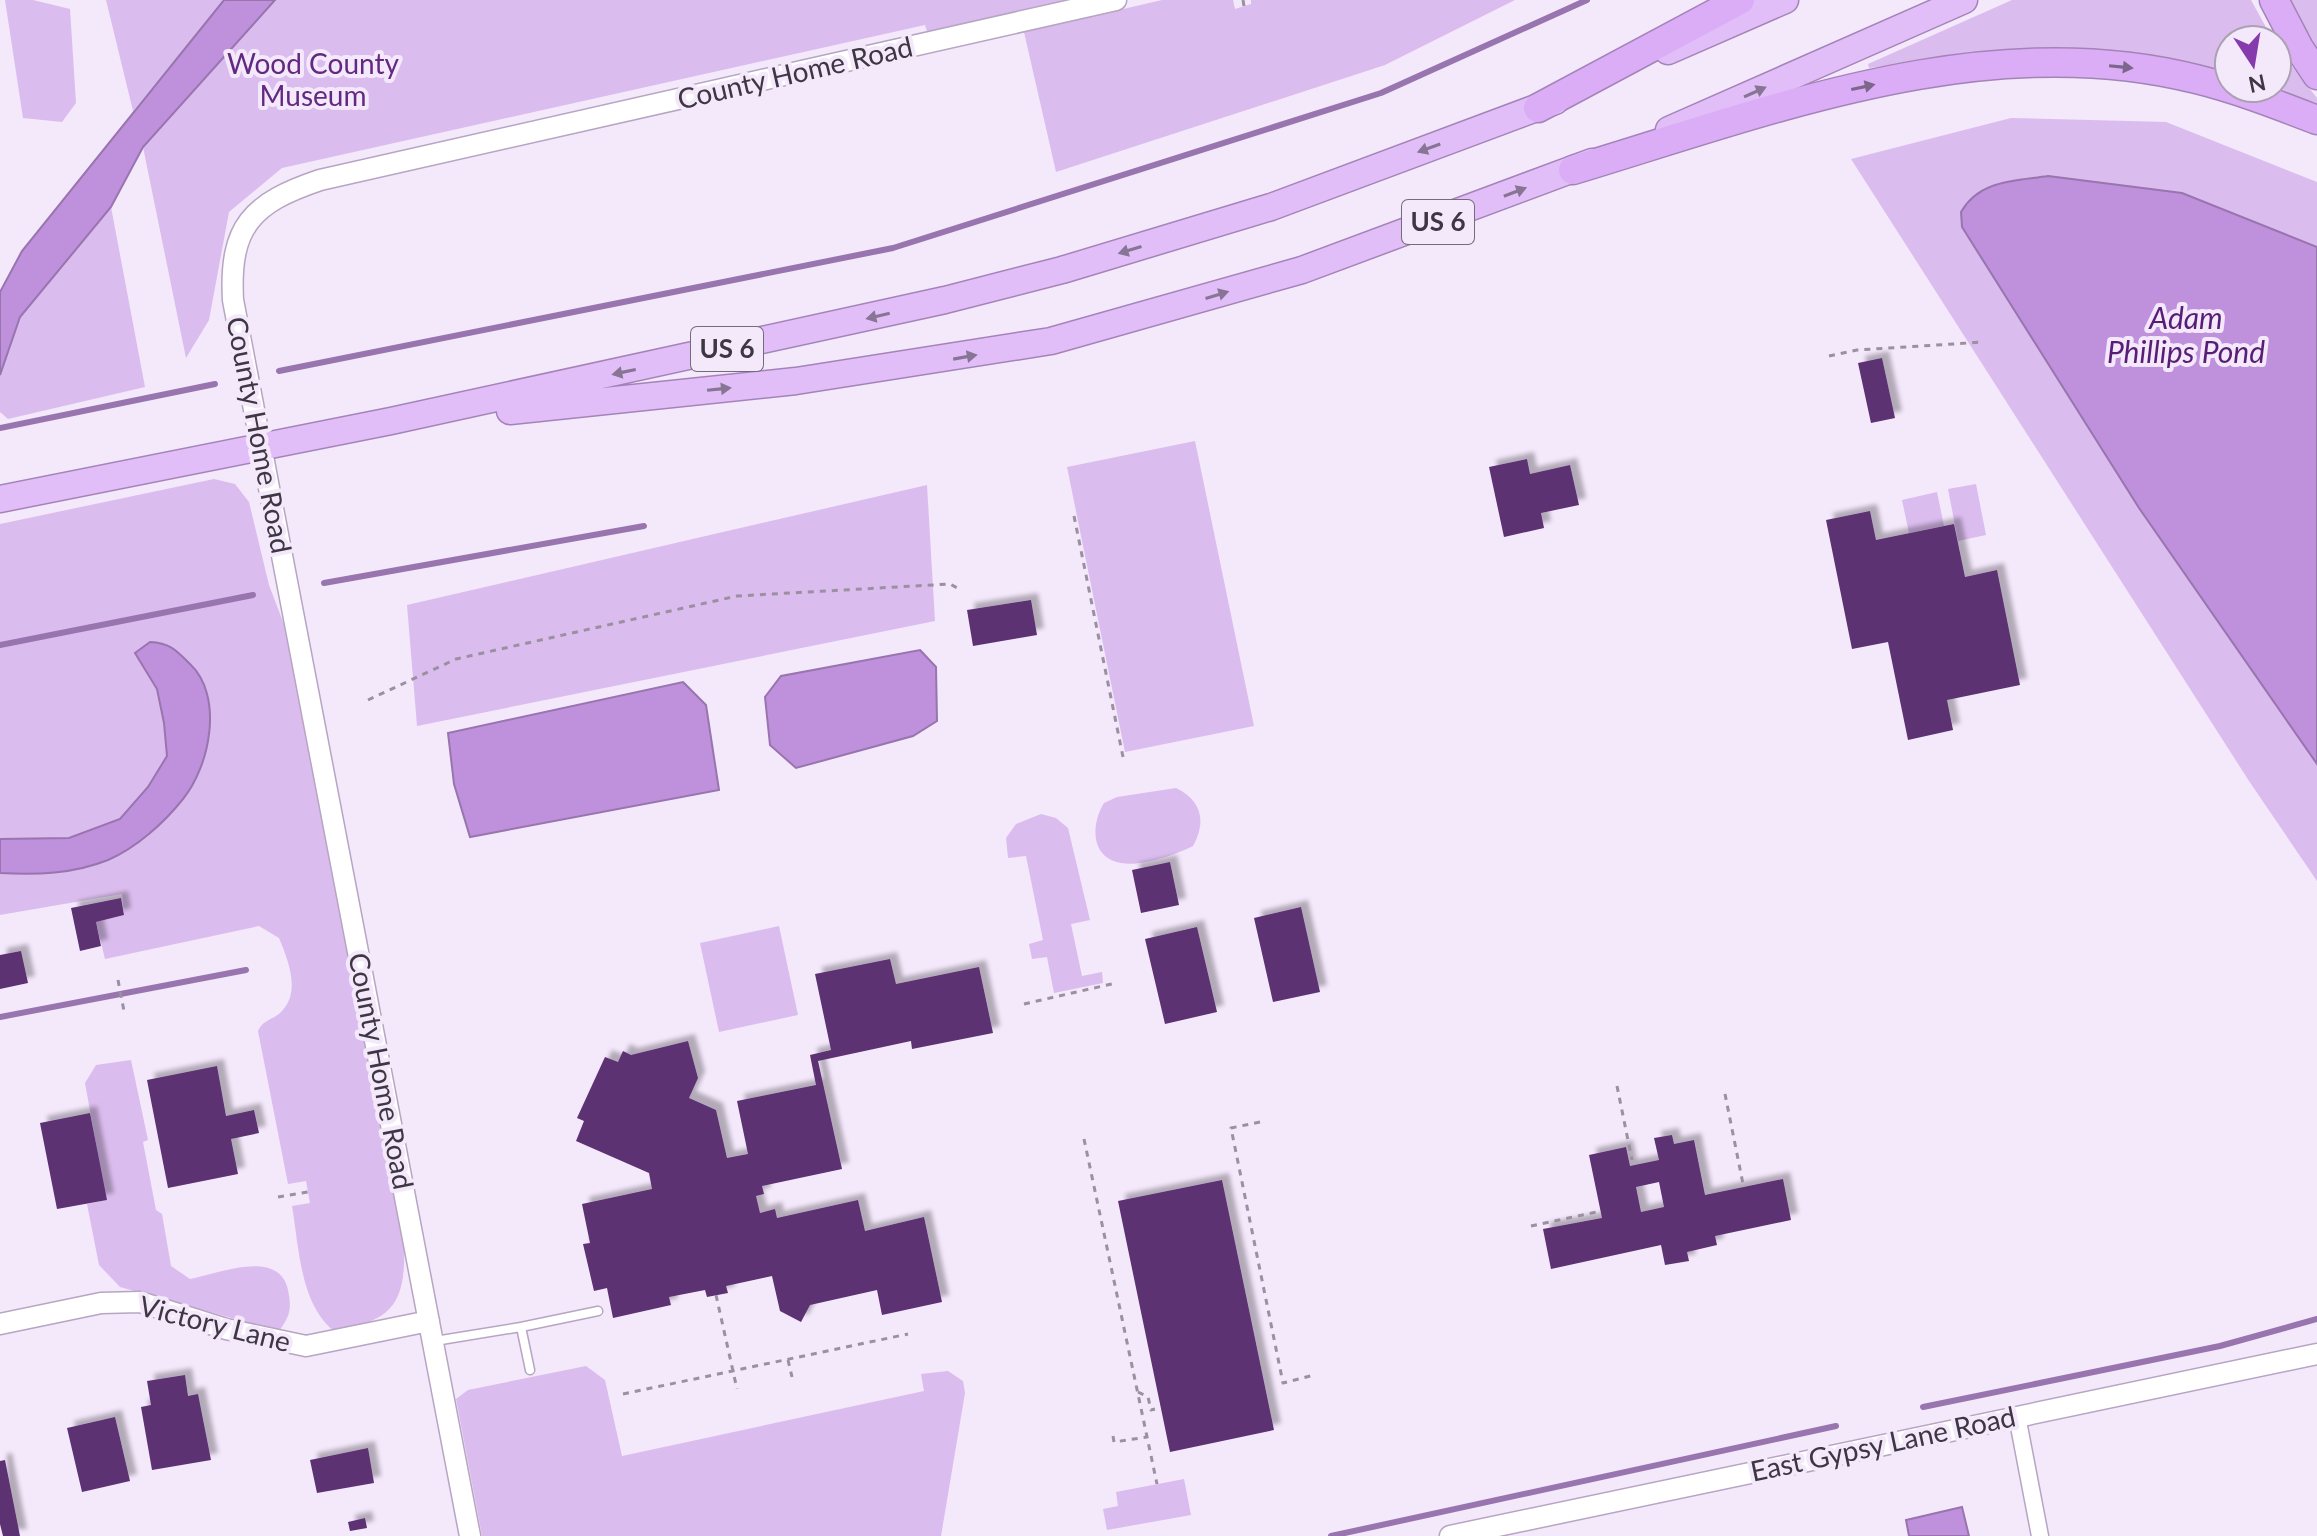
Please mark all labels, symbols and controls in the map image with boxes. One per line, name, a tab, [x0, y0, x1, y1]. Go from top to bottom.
north arrow	[2213, 24, 2293, 104]
street label: County Home Road	[674, 28, 916, 116]
park label: Wood County Museum	[227, 46, 399, 112]
one-way arrow	[2108, 60, 2133, 73]
text: N	[2246, 69, 2268, 99]
one-way arrow	[1851, 80, 1876, 93]
one-way arrow	[1743, 85, 1767, 98]
one-way arrow	[1417, 143, 1441, 155]
one-way arrow	[1504, 185, 1528, 198]
road number: US 6	[1402, 200, 1474, 244]
one-way arrow	[1118, 244, 1142, 257]
one-way arrow	[1205, 288, 1229, 301]
water label: Adam Phillips Pond	[2107, 299, 2265, 369]
one-way arrow	[865, 310, 890, 323]
street label: County Home Road	[220, 314, 300, 556]
road number: US 6	[691, 327, 763, 371]
one-way arrow	[952, 350, 977, 362]
one-way arrow	[611, 366, 636, 378]
one-way arrow	[707, 383, 732, 396]
street label: County Home Road	[342, 950, 422, 1192]
street label: Victory Lane	[136, 1288, 294, 1358]
street label: East Gypsy Lane Road	[1747, 1398, 2018, 1488]

